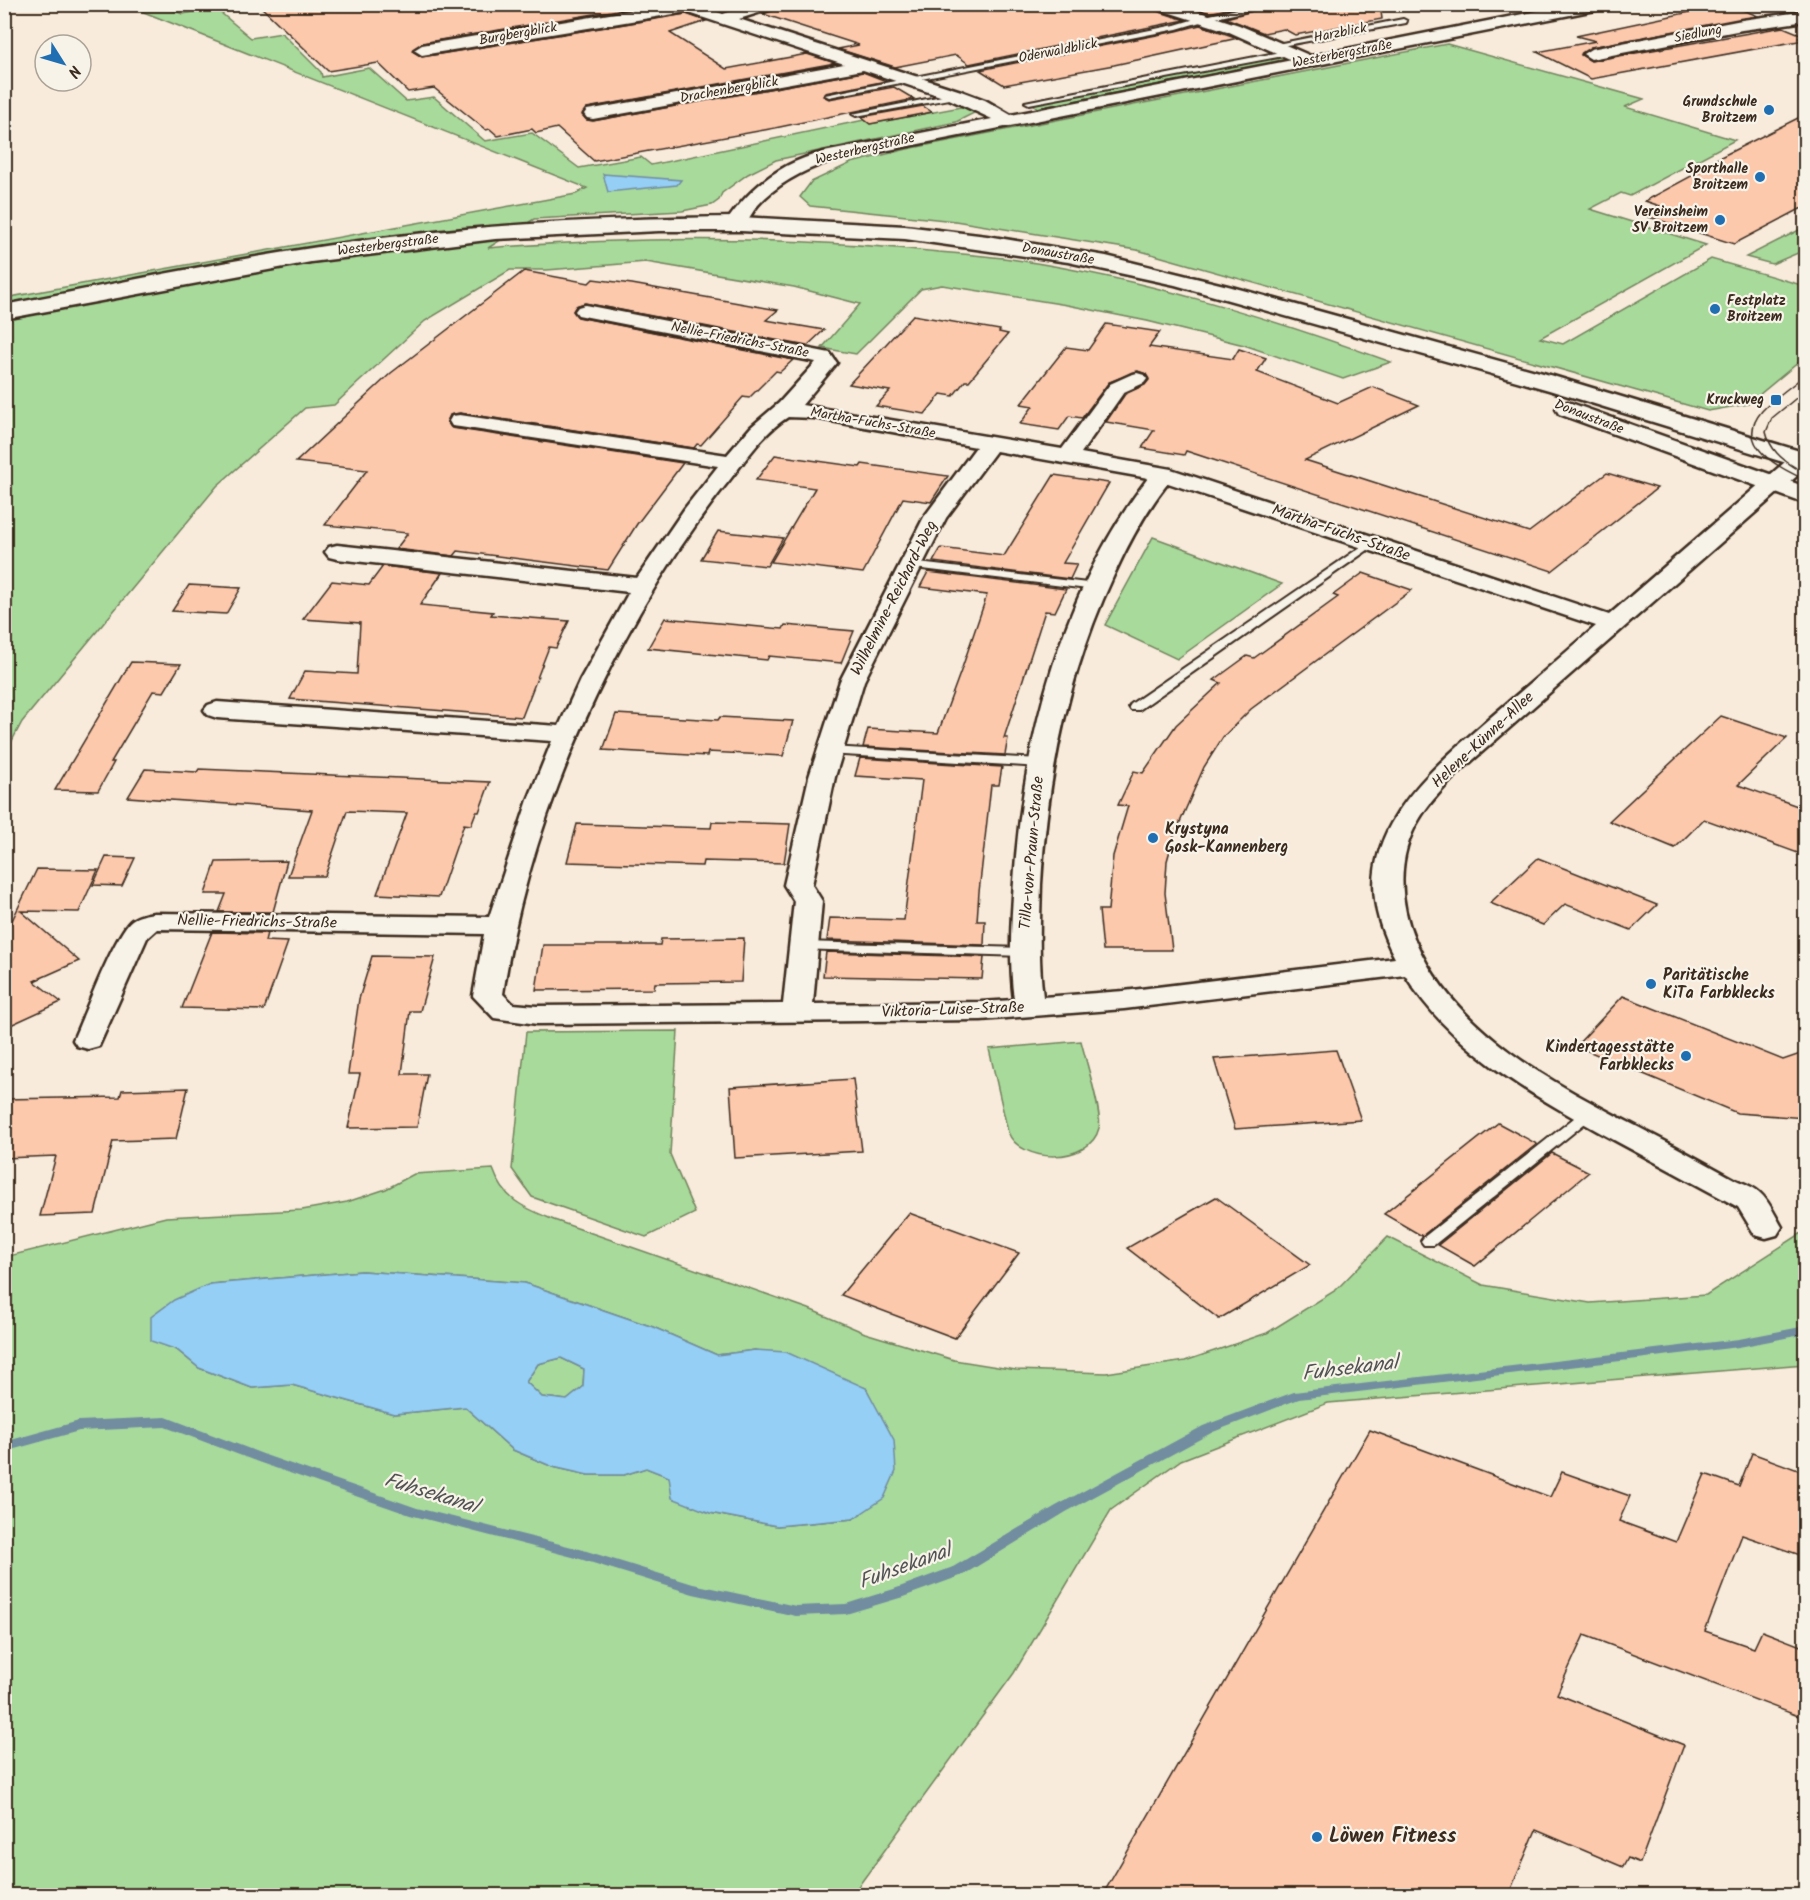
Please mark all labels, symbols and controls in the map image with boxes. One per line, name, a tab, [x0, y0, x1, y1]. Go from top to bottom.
street label: Burgbergblick	[477, 16, 559, 52]
street label: Harzblick	[1312, 17, 1369, 49]
street label: Siedlung	[1672, 19, 1724, 49]
north arrow	[33, 33, 93, 93]
street label: Oderwaldblick	[1017, 33, 1100, 69]
street label: Westerbergstraße	[1290, 33, 1395, 74]
text: N	[61, 60, 87, 83]
street label: Drachenbergblick	[678, 70, 780, 109]
place label: Grundschule Broitzem	[1683, 91, 1758, 129]
marker: Grundschule Broitzem	[1762, 103, 1776, 117]
street label: Westerbergstraße	[813, 127, 918, 171]
place label: Sporthalle Broitzem	[1686, 158, 1749, 196]
marker: Sporthalle Broitzem	[1753, 170, 1767, 184]
place label: Vereinsheim SV Broitzem	[1632, 201, 1709, 239]
marker: Vereinsheim SV Broitzem	[1713, 213, 1727, 227]
street label: Westerbergstraße	[336, 228, 440, 262]
street label: Donaustraße	[1020, 237, 1097, 271]
place label: Festplatz Broitzem	[1727, 290, 1786, 328]
marker: Festplatz Broitzem	[1708, 302, 1722, 316]
street label: Nellie-Friedrichs-Straße	[669, 316, 811, 364]
place label: Kruckweg	[1706, 389, 1764, 411]
marker: Kruckweg	[1769, 393, 1783, 407]
street label: Donaustraße	[1551, 394, 1628, 441]
street label: Martha-Fuchs-Straße	[809, 401, 938, 445]
street label: Martha-Fuchs-Straße	[1268, 498, 1414, 568]
street label: Wilhelmine-Reichard-Weg	[844, 516, 944, 680]
street label: Helene-Künne-Allee	[1426, 686, 1540, 794]
street label: Tilla-von-Praun-Straße	[1013, 775, 1051, 931]
place label: Krystyna Gosk-Kannenberg	[1165, 817, 1288, 860]
marker: Krystyna Gosk-Kannenberg	[1146, 831, 1160, 845]
street label: Nellie-Friedrichs-Straße	[177, 908, 337, 936]
place label: Paritätische KiTa Farbklecks	[1663, 963, 1775, 1006]
marker: Paritätische KiTa Farbklecks	[1644, 977, 1658, 991]
street label: Viktoria-Luise-Straße	[881, 995, 1025, 1025]
place label: Kindertagesstätte Farbklecks	[1546, 1035, 1675, 1078]
marker: Kindertagesstätte Farbklecks	[1679, 1049, 1693, 1063]
water label: Fuhsekanal	[1300, 1346, 1404, 1391]
water label: Fuhsekanal	[380, 1464, 486, 1525]
water label: Fuhsekanal	[854, 1534, 960, 1599]
place label: Löwen Fitness	[1329, 1821, 1457, 1853]
marker: Löwen Fitness	[1310, 1830, 1324, 1844]

